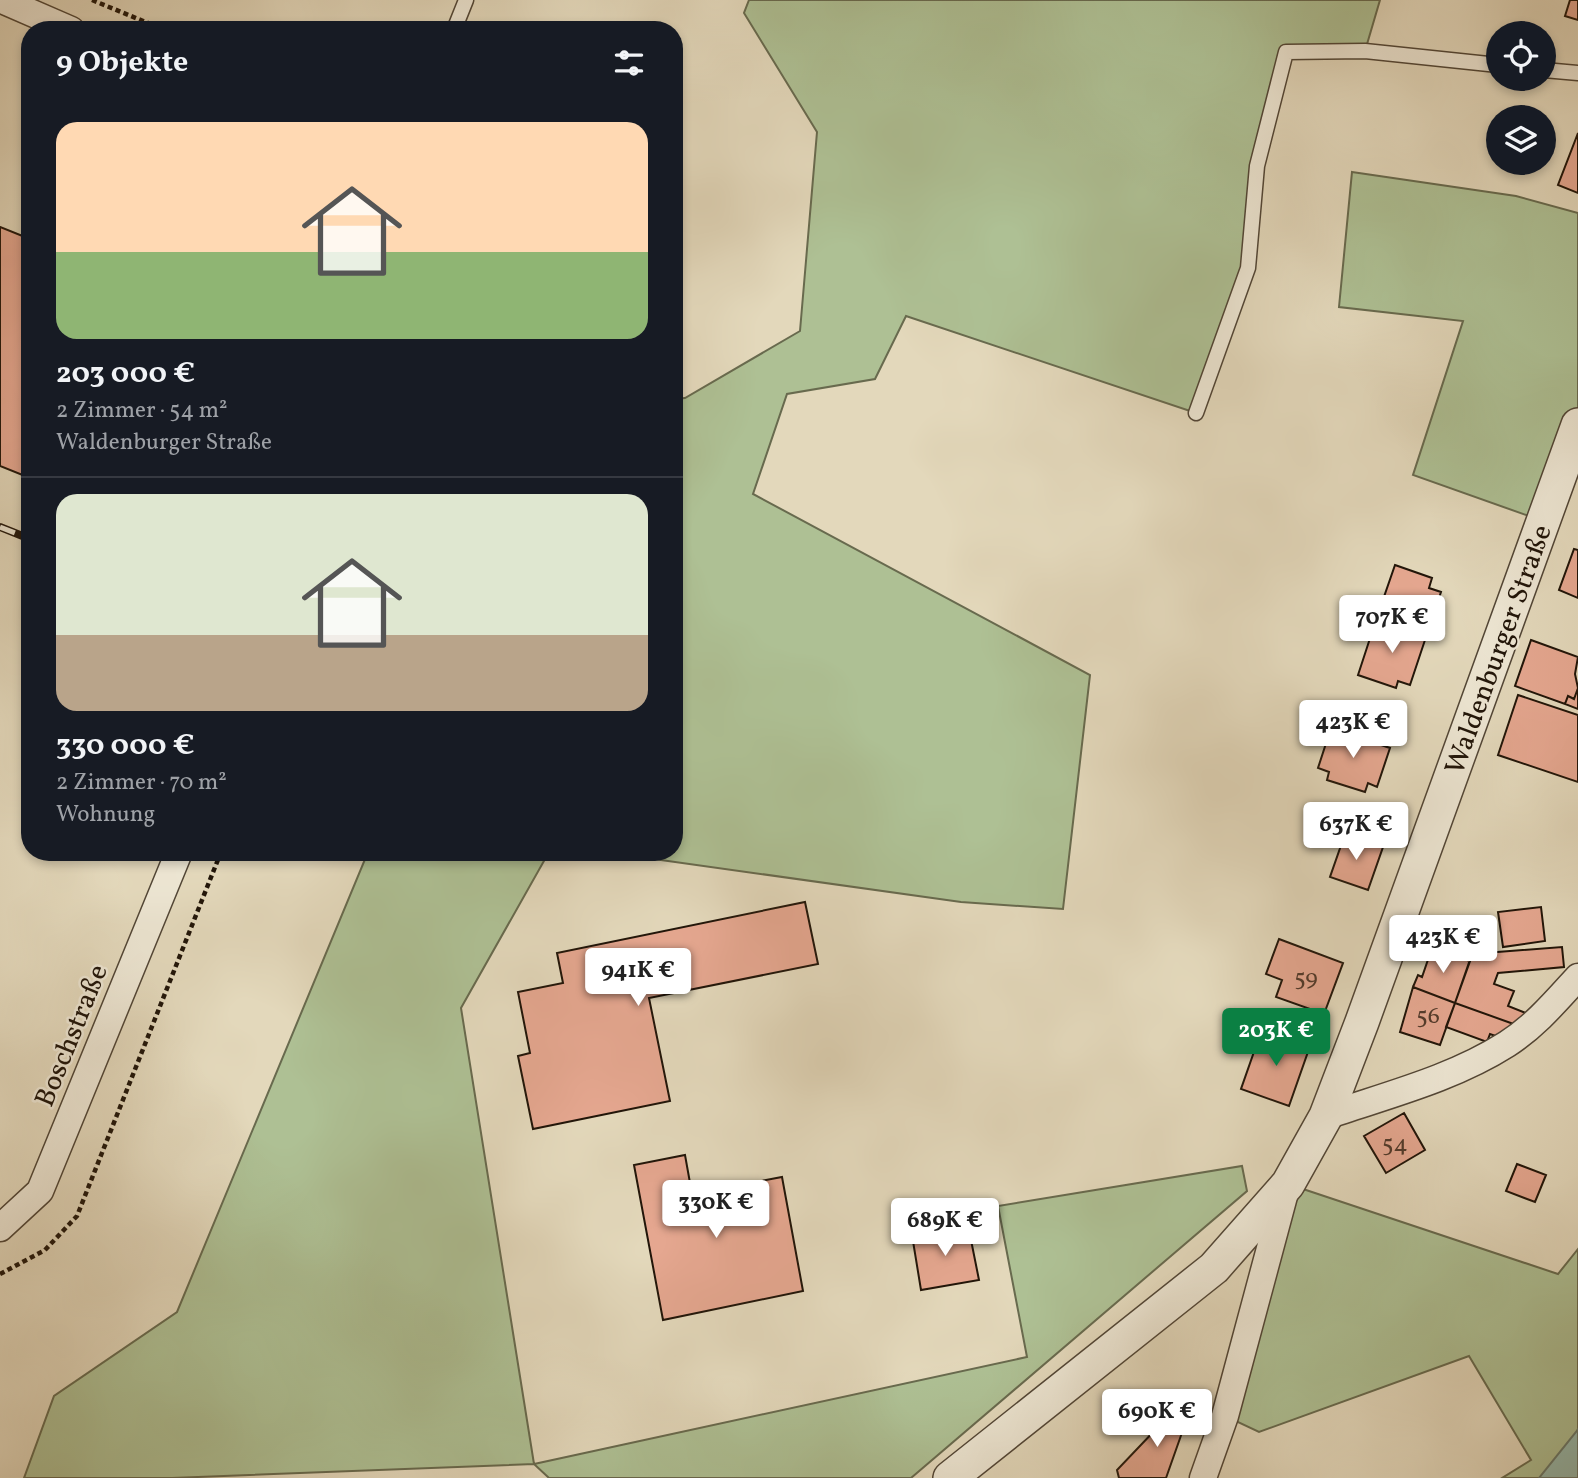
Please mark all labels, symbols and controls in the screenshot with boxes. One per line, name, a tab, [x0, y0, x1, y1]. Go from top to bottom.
map controls	[1486, 21, 1556, 175]
button: locate	[1486, 21, 1556, 91]
text: 9 Objekte	[56, 42, 188, 84]
icon: filters	[610, 44, 648, 82]
button: layers	[1486, 105, 1556, 175]
icon: home	[289, 168, 415, 294]
text: 203 000 €	[56, 353, 195, 395]
text: 2 Zimmer · 54 m²	[56, 395, 228, 427]
text: Waldenburger Straße	[56, 427, 272, 459]
street label: Waldenburger Straße	[1436, 520, 1563, 780]
icon: home	[289, 540, 415, 666]
pin: 707K €	[1335, 596, 1449, 655]
text: 707K €	[1355, 602, 1429, 634]
pin: 423K €	[1296, 700, 1410, 760]
text: 423K €	[1315, 707, 1391, 739]
text: 330 000 €	[56, 725, 195, 767]
text: 2 Zimmer · 70 m²	[56, 767, 227, 799]
text: Wohnung	[56, 799, 155, 831]
pin: 637K €	[1299, 802, 1413, 862]
text: 637K €	[1319, 809, 1393, 841]
pin: 423K €	[1386, 916, 1500, 975]
text: 423K €	[1405, 922, 1481, 954]
pin: 941K €	[581, 948, 695, 1008]
text: 941K €	[601, 955, 675, 987]
street label: Boschstraße	[26, 959, 119, 1113]
house number: 59	[1294, 962, 1318, 996]
house number: 56	[1416, 1000, 1440, 1034]
pin: 203K €	[1219, 1009, 1333, 1068]
text: 203K €	[1238, 1015, 1314, 1047]
house number: 54	[1382, 1128, 1408, 1162]
pin: 330K €	[659, 1180, 773, 1240]
text: 330K €	[678, 1187, 754, 1219]
pin: 689K €	[888, 1198, 1002, 1258]
text: 689K €	[907, 1205, 983, 1237]
pin: 690K €	[1100, 1390, 1214, 1449]
text: 690K €	[1118, 1396, 1196, 1428]

